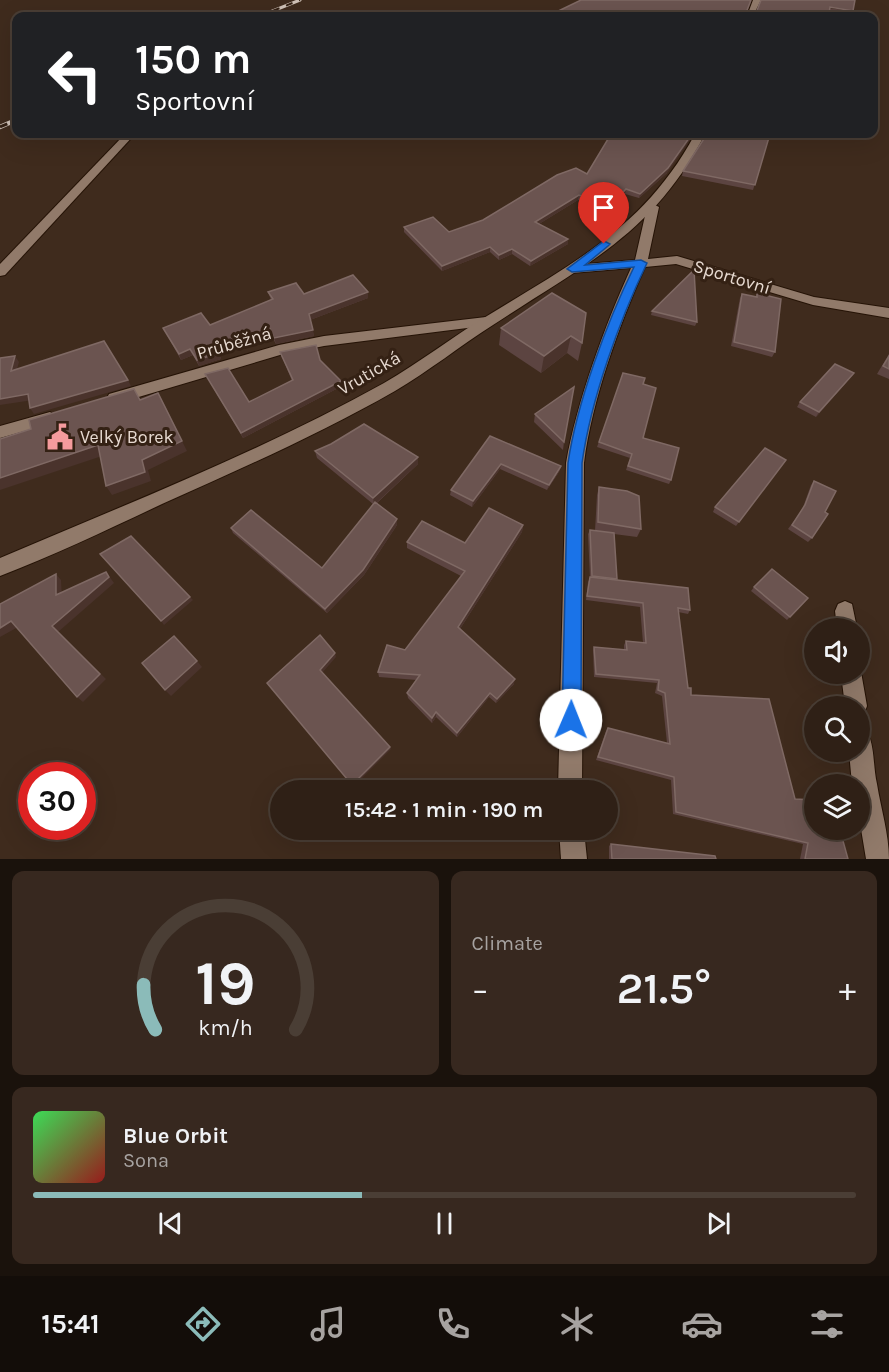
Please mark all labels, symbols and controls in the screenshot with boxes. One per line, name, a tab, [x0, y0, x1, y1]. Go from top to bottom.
text: 150 m	[135, 34, 251, 84]
icon: left	[36, 36, 114, 114]
text: Sportovní	[135, 85, 254, 117]
pin	[578, 182, 629, 244]
icon: arrive	[587, 191, 620, 224]
street label: Sportovní	[691, 255, 774, 299]
street label: Průběžná	[194, 322, 274, 364]
street label: Vrutická	[334, 346, 404, 400]
public building icon: Velký Borek	[45, 422, 75, 452]
place label: Velký Borek	[80, 426, 174, 448]
map controls	[804, 618, 870, 840]
button: sound	[804, 618, 870, 684]
position arrow	[539, 688, 603, 752]
button: search	[804, 696, 870, 762]
speed limit sign: 30	[18, 762, 96, 840]
button: layers	[804, 774, 870, 840]
text: 15:42 · 1 min · 190 m	[345, 797, 543, 823]
text: Climate	[472, 932, 543, 955]
text: 19	[195, 947, 255, 1020]
text: 21.5°	[616, 962, 711, 1014]
text: −	[472, 970, 489, 1008]
text: +	[839, 970, 856, 1008]
text: km/h	[198, 1015, 252, 1040]
text: Blue Orbit	[123, 1123, 228, 1149]
text: Sona	[123, 1149, 169, 1172]
icon: previous	[154, 1207, 187, 1240]
icon: pause	[428, 1207, 461, 1240]
icon: next	[702, 1207, 735, 1240]
icon: directions	[182, 1303, 224, 1345]
icon: music	[307, 1303, 349, 1345]
icon: phone	[432, 1303, 474, 1345]
icon: climate	[556, 1303, 598, 1345]
icon: car	[681, 1303, 723, 1345]
icon: filters	[806, 1303, 848, 1345]
text: 15:41	[41, 1308, 100, 1340]

